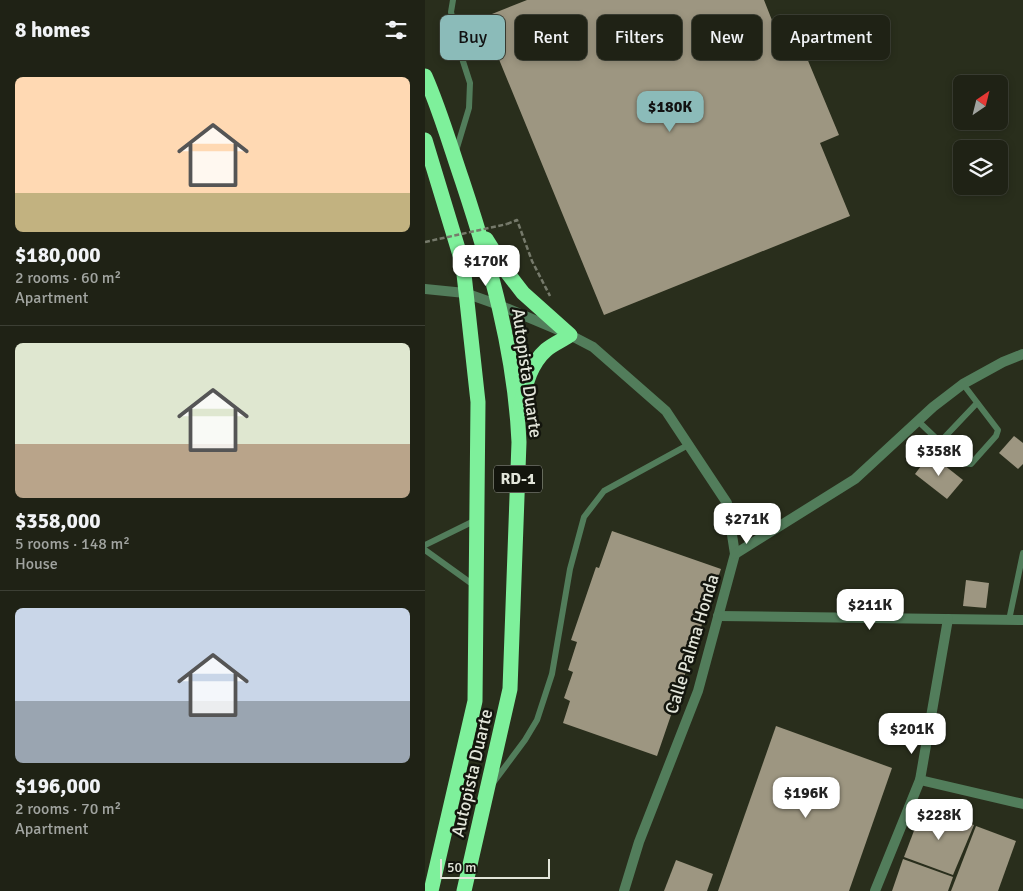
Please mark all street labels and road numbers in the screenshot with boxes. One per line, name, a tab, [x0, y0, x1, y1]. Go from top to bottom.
street label: Autopista Duarte	[507, 307, 547, 439]
road number: RD-1	[494, 466, 542, 492]
street label: Calle Palma Honda	[660, 572, 724, 716]
street label: Autopista Duarte	[447, 707, 497, 839]

